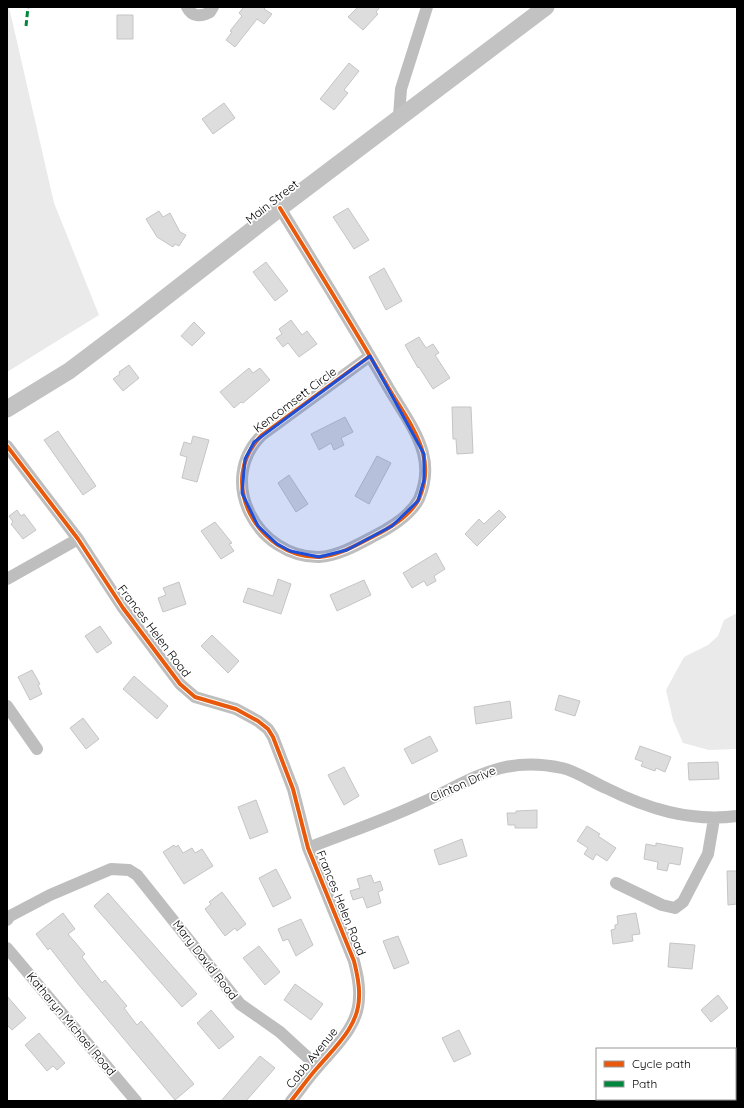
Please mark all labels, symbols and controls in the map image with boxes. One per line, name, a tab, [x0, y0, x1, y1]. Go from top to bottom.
street label: Main Street	[242, 176, 301, 227]
street label: Kencomsett Circle	[250, 363, 339, 436]
street label: Frances Helen Road	[115, 581, 194, 680]
street label: Clinton Drive	[428, 762, 498, 805]
street label: Frances Helen Road	[314, 848, 369, 958]
street label: Mary David Road	[170, 917, 241, 1002]
street label: Katharyn Michael Road	[24, 969, 119, 1079]
street label: Cobb Avenue	[283, 1024, 341, 1091]
legend	[596, 1048, 736, 1100]
text: Cycle path	[632, 1056, 691, 1071]
text: Path	[632, 1076, 657, 1091]

